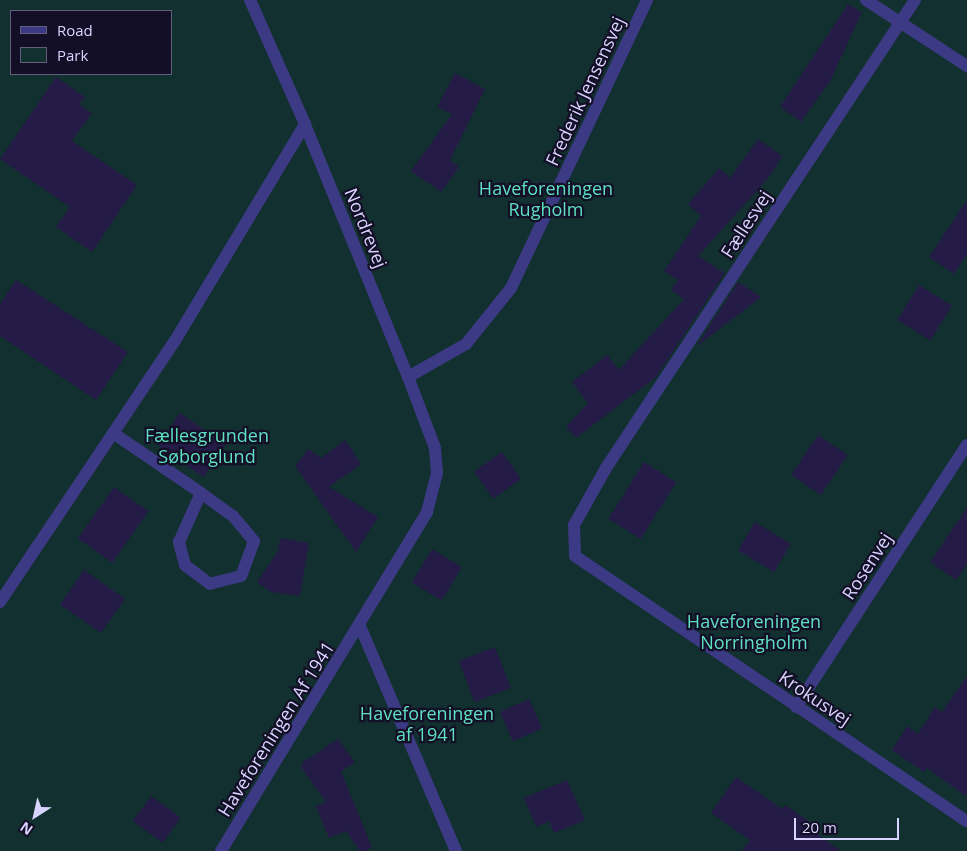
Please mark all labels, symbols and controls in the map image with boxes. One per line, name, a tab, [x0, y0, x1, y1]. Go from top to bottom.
legend	[10, 10, 172, 75]
street label: Frederik Jensensvej	[541, 13, 629, 169]
text: Road	[57, 20, 93, 40]
text: Park	[57, 45, 88, 65]
park label: Haveforeningen Rugholm	[479, 178, 613, 220]
street label: Nordrevej	[340, 185, 392, 271]
street label: Fællesvej	[716, 186, 776, 262]
park label: Fællesgrunden Søborglund	[145, 425, 269, 468]
street label: Rosenvej	[837, 529, 897, 603]
park label: Haveforeningen Norringholm	[687, 611, 821, 654]
street label: Haveforeningen Af 1941	[213, 638, 339, 820]
street label: Krokusvej	[775, 666, 855, 730]
park label: Haveforeningen af 1941	[360, 703, 494, 746]
north arrow	[10, 791, 60, 841]
scale bar	[797, 808, 902, 840]
text: 20 m	[802, 817, 837, 837]
text: N	[16, 818, 36, 840]

